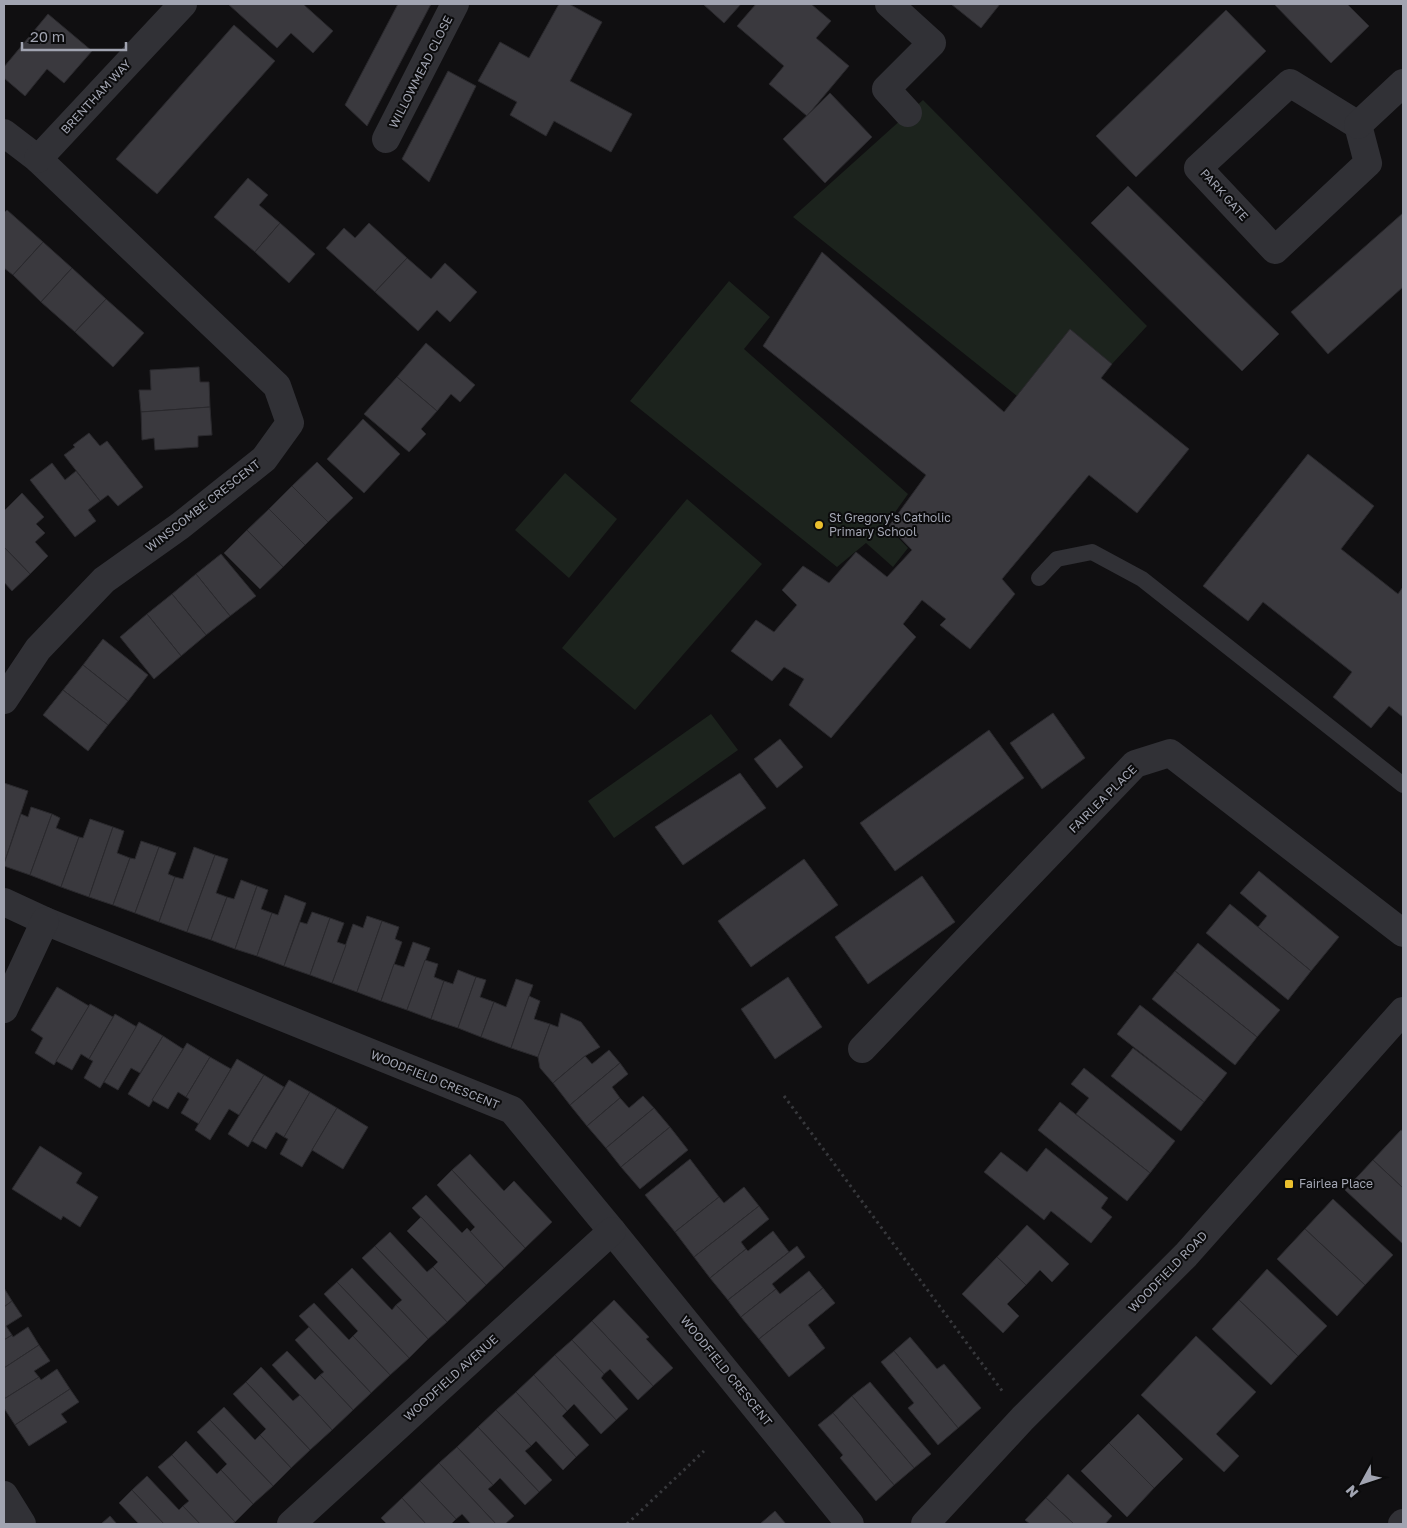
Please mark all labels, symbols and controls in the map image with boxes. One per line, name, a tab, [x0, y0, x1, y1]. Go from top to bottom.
street label: WILLOWMEAD CLOSE	[386, 13, 455, 131]
scale bar	[22, 20, 126, 52]
text: 20 m	[30, 27, 65, 45]
street label: BRENTHAM WAY	[57, 56, 134, 137]
street label: PARK GATE	[1197, 166, 1252, 224]
street label: WINSCOMBE CRESCENT	[142, 456, 263, 555]
place label: St Gregory's Catholic Primary School	[829, 510, 951, 539]
marker: St Gregory's Catholic Primary School	[813, 519, 825, 531]
street label: FAIRLEA PLACE	[1066, 762, 1140, 836]
street label: WOODFIELD CRESCENT	[369, 1047, 502, 1112]
place label: Fairlea Place	[1299, 1176, 1373, 1191]
marker: Fairlea Place	[1283, 1178, 1295, 1190]
street label: WOODFIELD ROAD	[1125, 1228, 1210, 1315]
street label: WOODFIELD CRESCENT	[677, 1313, 776, 1429]
street label: WOODFIELD AVENUE	[400, 1331, 501, 1424]
north arrow	[1337, 1458, 1387, 1508]
text: N	[1342, 1482, 1362, 1501]

